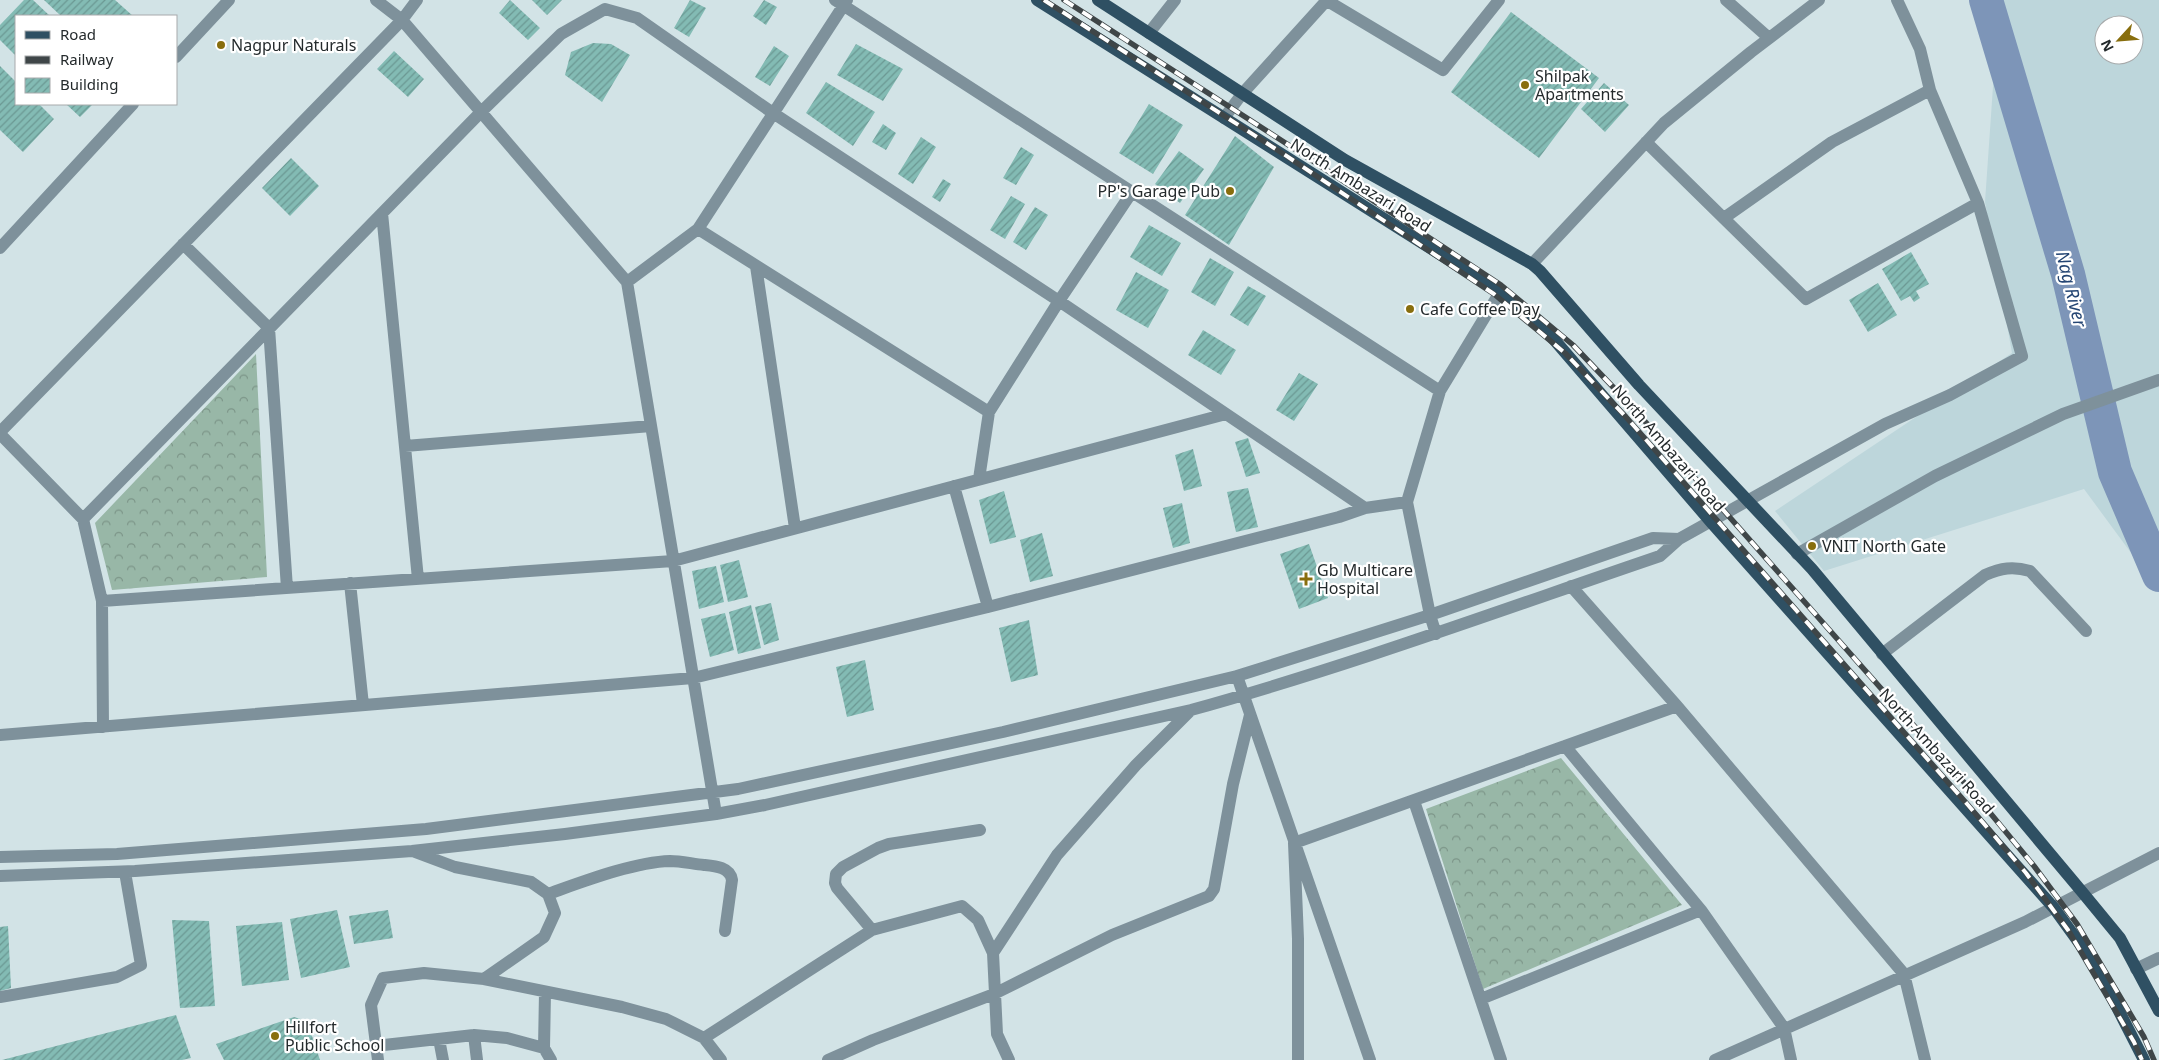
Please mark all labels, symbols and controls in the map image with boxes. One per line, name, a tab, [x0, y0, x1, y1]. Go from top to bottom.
legend	[15, 15, 178, 105]
north arrow	[2094, 15, 2144, 65]
text: Road	[60, 24, 96, 44]
place label: Nagpur Naturals	[231, 34, 356, 56]
text: N	[2096, 37, 2118, 55]
marker: Nagpur Naturals	[215, 39, 227, 51]
text: Railway	[60, 49, 114, 69]
place label: Shilpak Apartments	[1535, 65, 1624, 105]
text: Building	[60, 74, 118, 94]
marker: Shilpak Apartments	[1519, 79, 1531, 91]
street label: North Ambazari Road	[1286, 133, 1436, 237]
place label: PP's Garage Pub	[1097, 180, 1220, 202]
marker: PP's Garage Pub	[1224, 185, 1236, 197]
water label: Nag River	[2051, 248, 2093, 330]
place label: Cafe Coffee Day	[1420, 298, 1540, 320]
marker: Cafe Coffee Day	[1404, 303, 1416, 315]
street label: North Ambazari Road	[1608, 380, 1730, 516]
place label: VNIT North Gate	[1822, 535, 1946, 557]
marker: VNIT North Gate	[1806, 540, 1818, 552]
place label: Gb Multicare Hospital	[1317, 559, 1413, 599]
marker: Gb Multicare Hospital	[1299, 572, 1313, 586]
street label: North Ambazari Road	[1875, 683, 1999, 819]
place label: Hillfort Public School	[285, 1016, 384, 1056]
marker: Hillfort Public School	[269, 1030, 281, 1042]

